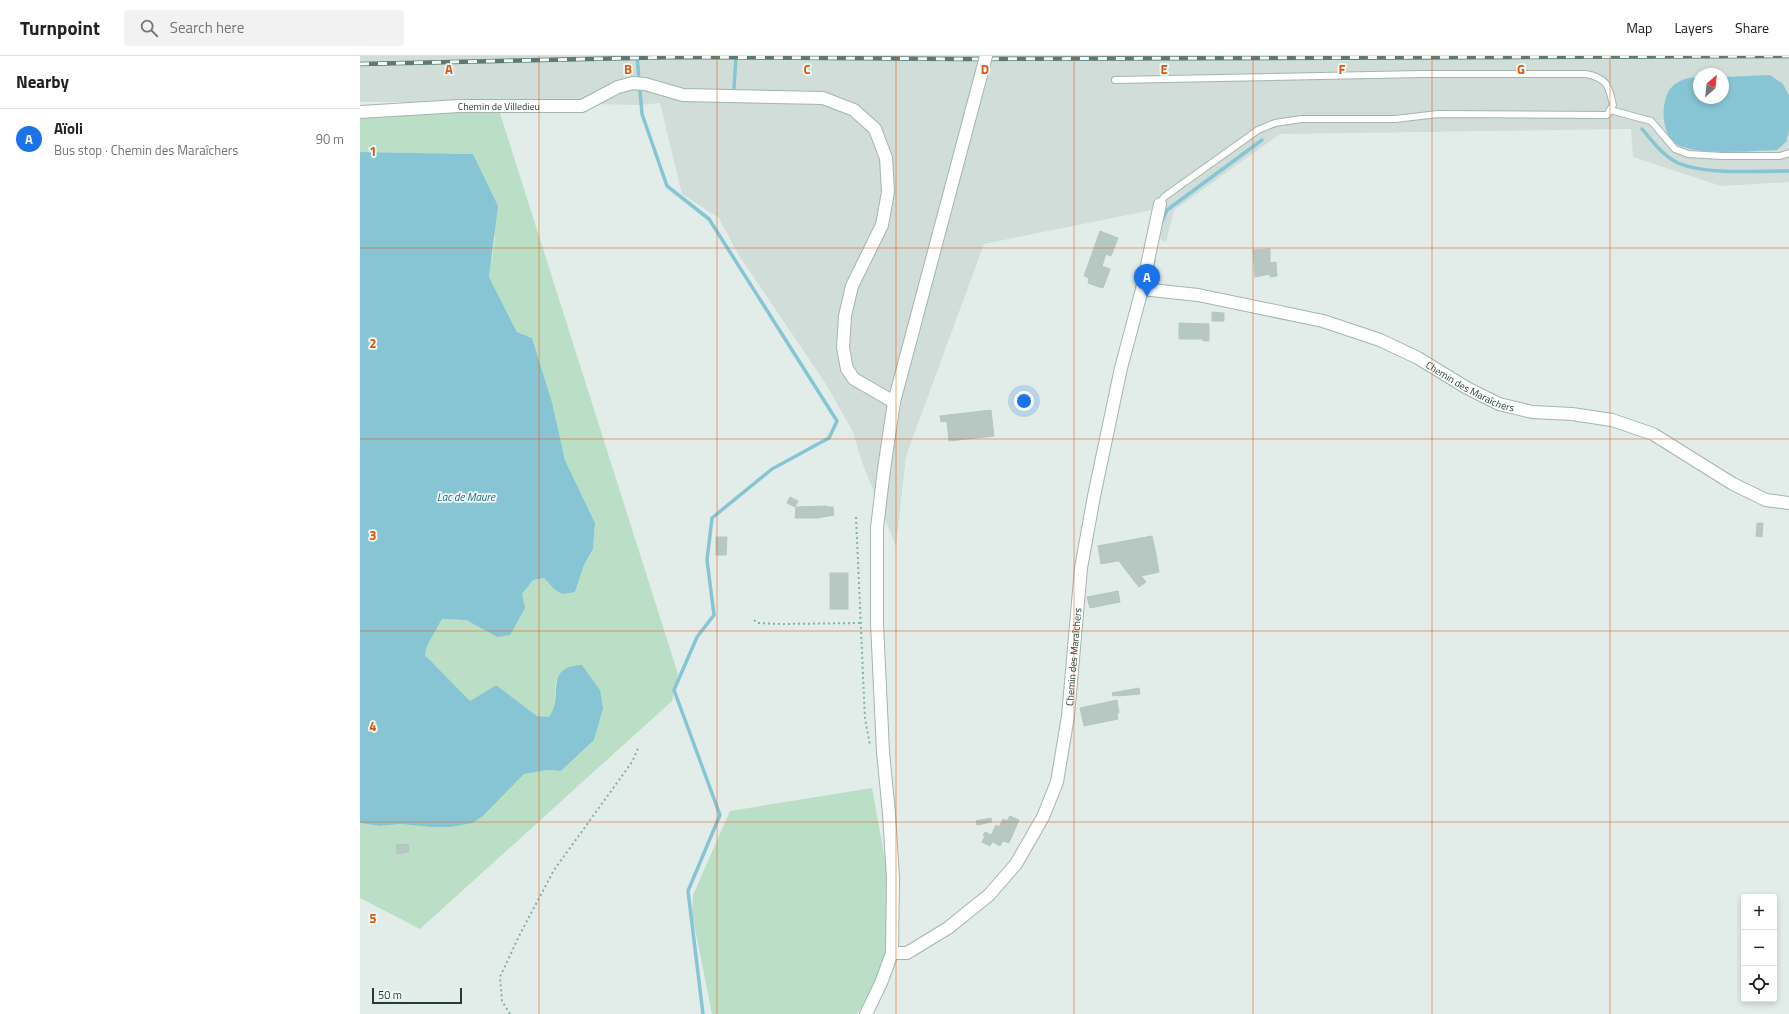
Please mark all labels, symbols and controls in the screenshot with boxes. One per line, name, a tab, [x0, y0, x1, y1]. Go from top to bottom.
search box	[124, 10, 404, 46]
text: Turnpoint	[20, 13, 100, 42]
text: Search here	[170, 16, 244, 39]
icon: search	[138, 17, 160, 39]
text: Map	[1626, 17, 1652, 38]
text: Layers	[1674, 17, 1713, 38]
text: Share	[1735, 17, 1769, 38]
text: A	[445, 59, 453, 79]
text: B	[624, 59, 632, 79]
text: C	[803, 59, 811, 79]
text: D	[981, 59, 989, 79]
text: E	[1160, 59, 1168, 79]
text: F	[1339, 59, 1346, 79]
text: G	[1517, 59, 1525, 79]
north arrow	[1693, 68, 1729, 104]
text: Nearby	[16, 69, 69, 95]
street label: Chemin de Villedieu	[458, 99, 540, 114]
text: Aïoli	[54, 117, 83, 140]
text: A	[25, 129, 33, 149]
text: 90 m	[316, 129, 344, 149]
text: Bus stop · Chemin des Maraîchers	[54, 140, 238, 160]
text: 1	[369, 141, 377, 161]
pin: A	[1134, 264, 1160, 297]
text: 2	[369, 333, 377, 353]
street label: Chemin des Maraîchers	[1423, 358, 1516, 416]
your location	[1014, 391, 1034, 411]
water label: Lac de Maure	[437, 489, 496, 505]
text: 3	[369, 525, 377, 545]
street label: Chemin des Maraîchers	[1062, 607, 1086, 706]
text: 4	[369, 716, 377, 736]
map controls	[1741, 894, 1777, 1002]
button: +	[1741, 894, 1777, 930]
text: 5	[369, 908, 377, 928]
button: −	[1741, 930, 1777, 966]
button: locate	[1741, 966, 1777, 1002]
scale bar	[372, 986, 462, 1005]
text: 50 m	[378, 987, 402, 1003]

